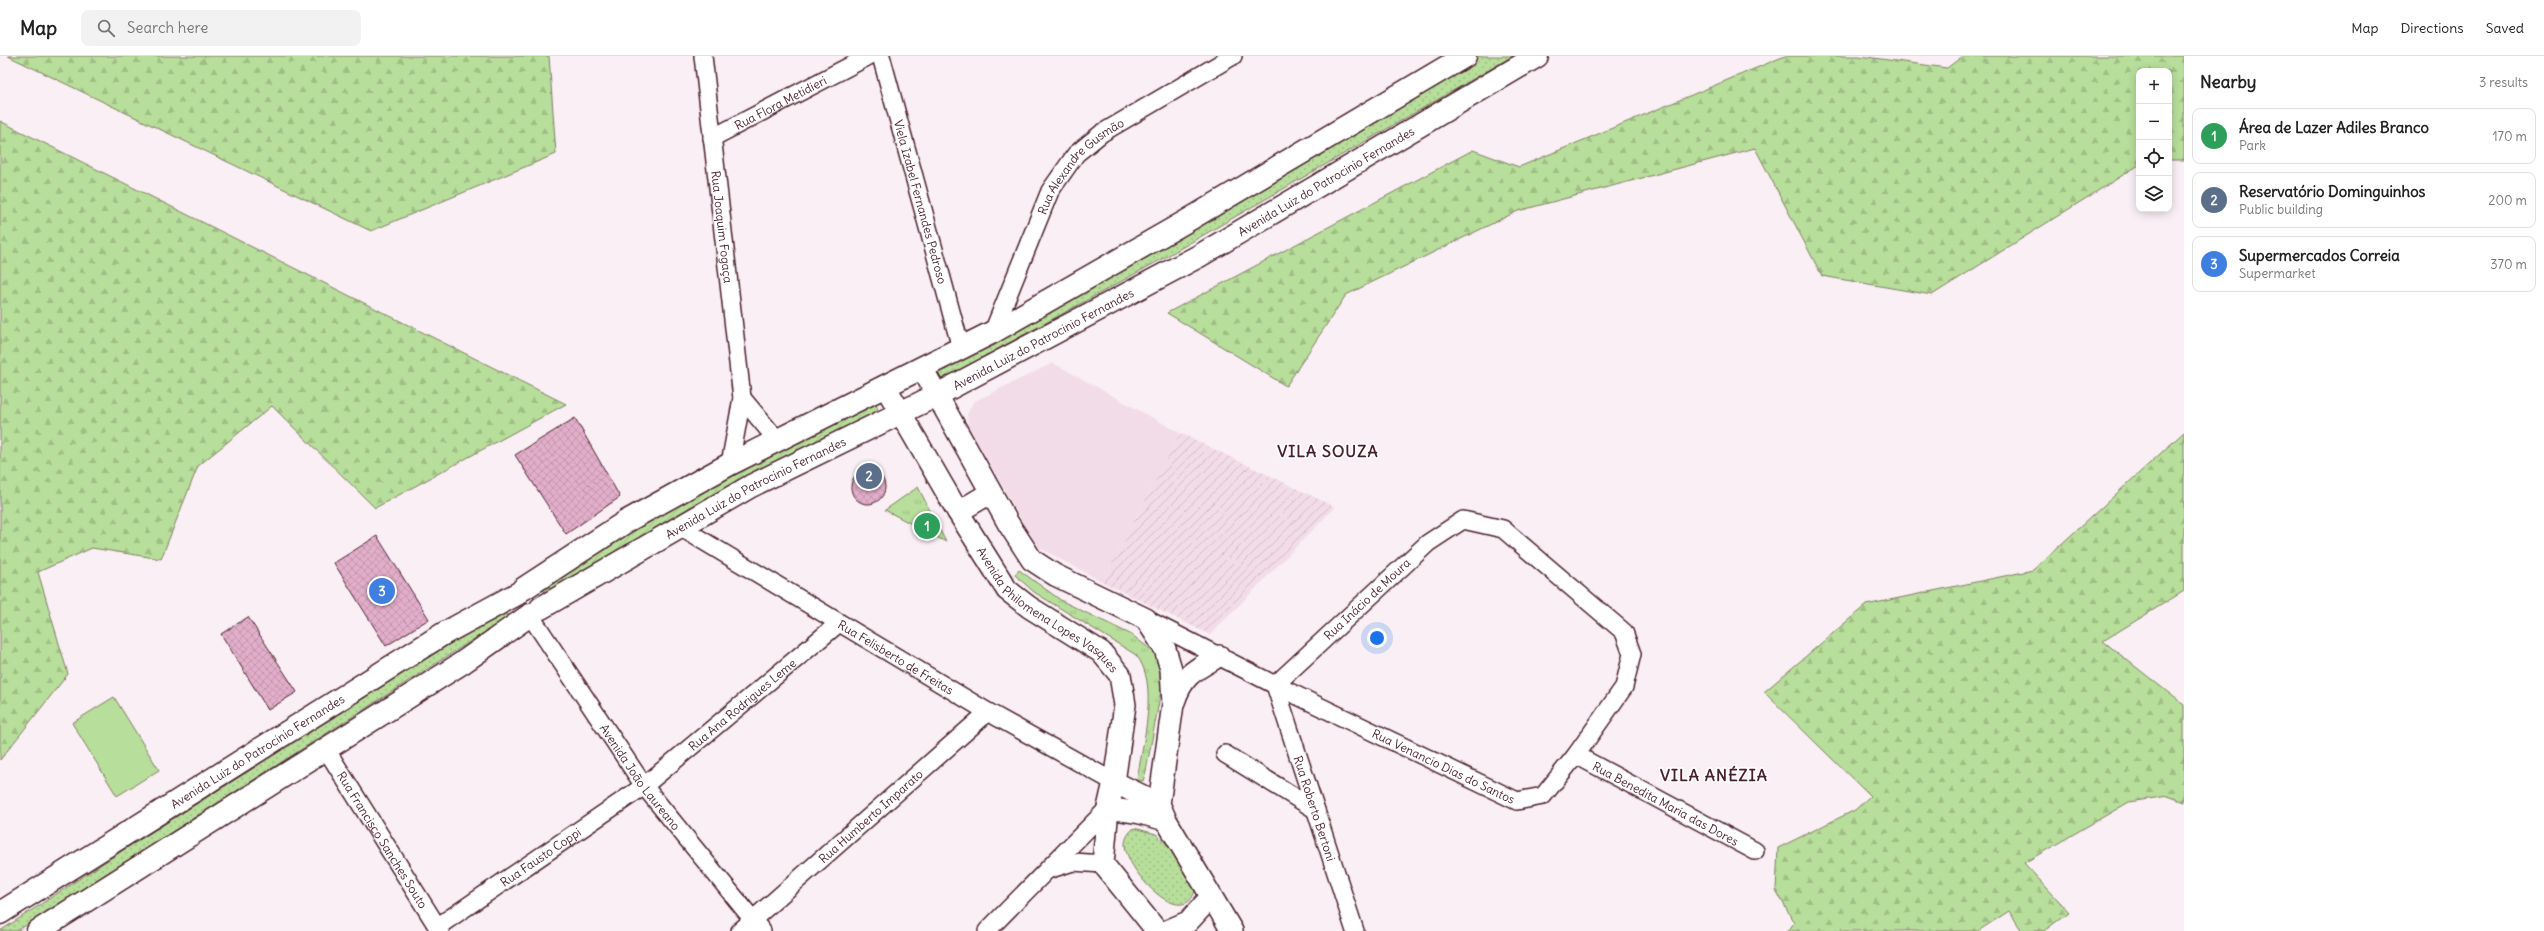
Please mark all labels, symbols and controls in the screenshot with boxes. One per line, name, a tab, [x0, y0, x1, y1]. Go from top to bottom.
search box	[81, 10, 361, 46]
text: Map	[20, 16, 57, 40]
icon: search	[95, 17, 117, 39]
text: Search here	[127, 18, 208, 37]
text: Map	[2351, 19, 2378, 37]
text: Directions	[2400, 19, 2464, 37]
text: Saved	[2486, 19, 2524, 37]
map controls	[2136, 68, 2172, 212]
button: +	[2136, 68, 2172, 104]
text: Nearby	[2200, 71, 2256, 93]
street label: Rua Flora Metidieri	[732, 72, 829, 133]
text: 3 results	[2479, 74, 2528, 91]
button: −	[2136, 104, 2172, 140]
street label: Rua Alexandre Gusmão	[1034, 114, 1126, 217]
street label: Viela Izabel Fernandes Pedroso	[891, 118, 951, 286]
text: Área de Lazer Adiles Branco	[2239, 118, 2429, 137]
street label: Avenida Luiz do Patrocinio Fernandes	[1235, 123, 1417, 239]
text: 1	[2211, 128, 2217, 145]
text: 170 m	[2492, 128, 2527, 145]
text: Park	[2239, 137, 2266, 154]
button: locate	[2136, 140, 2172, 176]
street label: Rua Joaquim Fogaça	[709, 170, 736, 284]
button: layers	[2136, 176, 2172, 212]
text: Reservatório Dominguinhos	[2239, 182, 2425, 201]
text: 2	[2210, 192, 2218, 209]
text: 200 m	[2488, 192, 2527, 209]
text: Public building	[2239, 201, 2323, 218]
text: Supermercados Correia	[2239, 246, 2400, 265]
text: 3	[2210, 256, 2218, 273]
text: 370 m	[2490, 256, 2527, 273]
text: Supermarket	[2239, 265, 2316, 282]
street label: Avenida Luiz do Patrocinio Fernandes	[950, 285, 1136, 393]
street label: Avenida Luiz do Patrocinio Fernandes	[662, 433, 848, 542]
district label: VILA SOUZA	[1277, 441, 1379, 461]
pin: 2	[856, 461, 882, 491]
pin: 1	[914, 511, 940, 541]
street label: Avenida Philomena Lopes Vasques	[974, 544, 1122, 675]
street label: Rua Inácio de Moura	[1321, 555, 1413, 643]
pin: 3	[369, 576, 395, 606]
street label: Rua Felisberto de Freitas	[836, 616, 957, 697]
your location	[1367, 628, 1387, 648]
street label: Rua Ana Rodrigues Leme	[685, 655, 799, 753]
street label: Avenida Luiz do Patrocinio Fernandes	[168, 691, 347, 811]
street label: Avenida João Laureano	[597, 721, 684, 833]
street label: Rua Venancio Dias do Santos	[1370, 725, 1518, 806]
street label: Rua Roberto Bertoni	[1291, 754, 1339, 863]
street label: Rua Benedita Maria das Dores	[1590, 758, 1741, 848]
district label: VILA ANÉZIA	[1660, 765, 1768, 785]
street label: Rua Humberto Imparato	[815, 766, 926, 866]
street label: Rua Francisco Sanches Souto	[334, 768, 431, 911]
street label: Rua Fausto Coppi	[497, 824, 584, 889]

